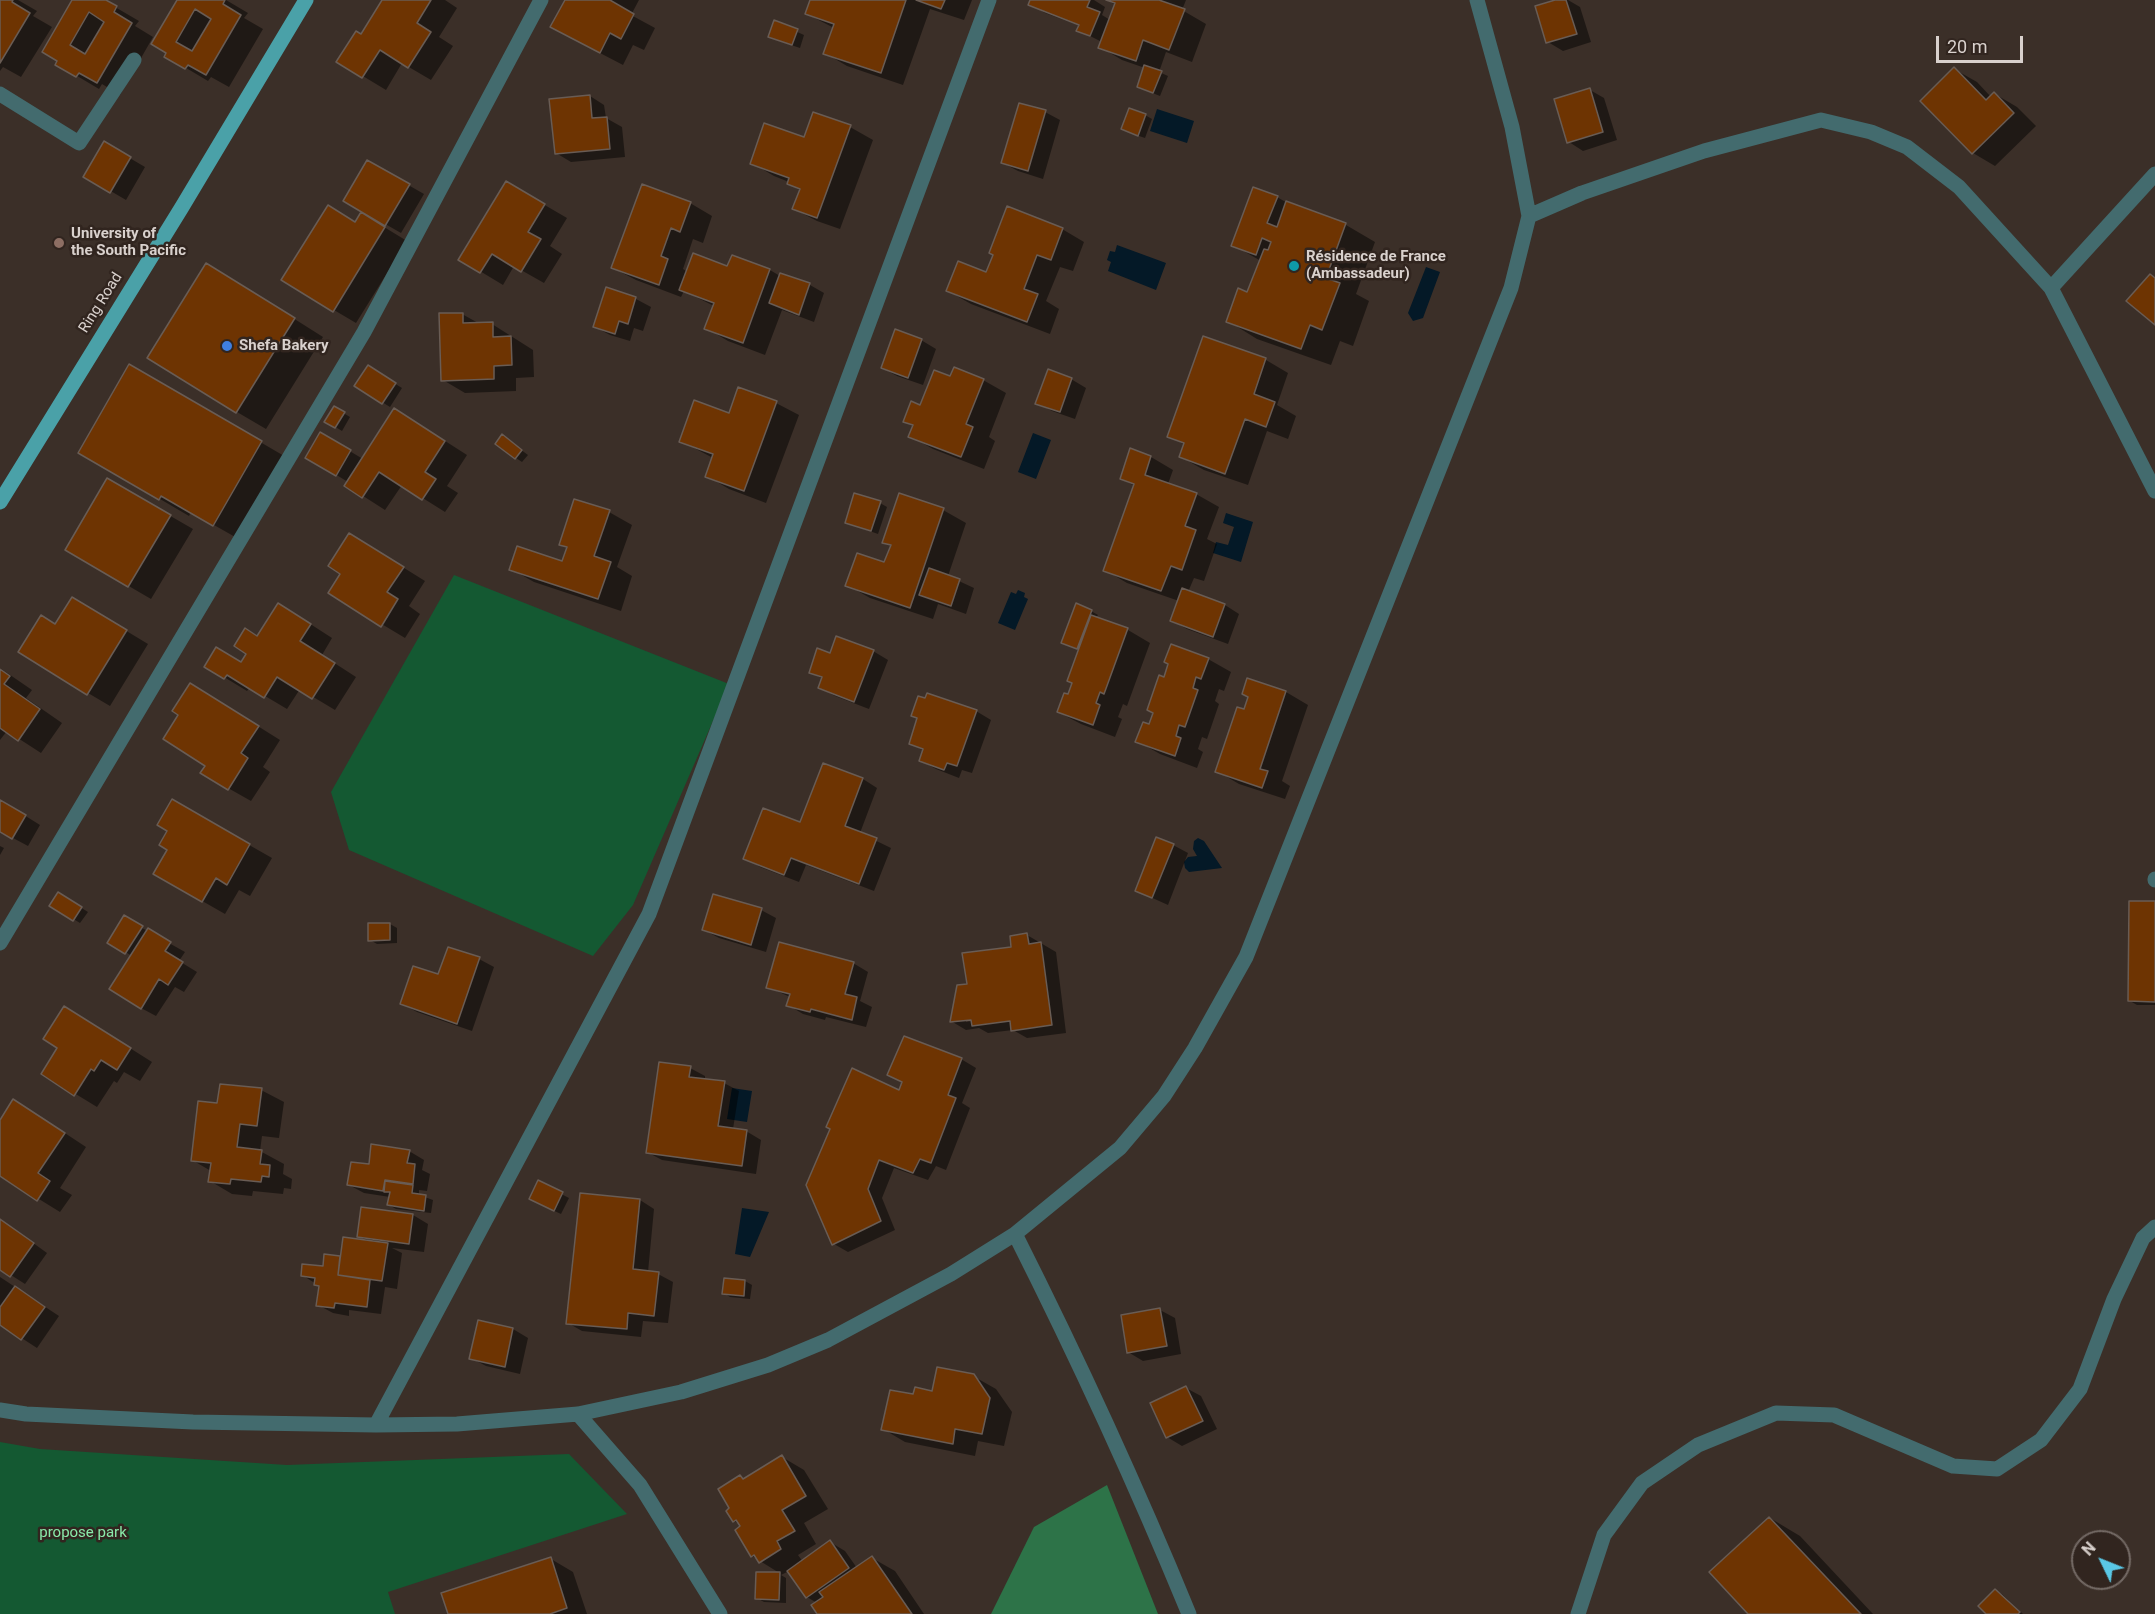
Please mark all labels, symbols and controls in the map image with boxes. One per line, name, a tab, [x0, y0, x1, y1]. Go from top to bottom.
scale bar	[1939, 24, 2026, 62]
text: 20 m	[1947, 36, 1987, 57]
place label: University of the South Pacific	[71, 225, 186, 260]
marker: University of the South Pacific	[52, 236, 66, 250]
place label: Résidence de France (Ambassadeur)	[1306, 248, 1446, 283]
marker: Résidence de France (Ambassadeur)	[1287, 259, 1301, 273]
street label: Ring Road	[75, 270, 127, 336]
place label: Shefa Bakery	[239, 337, 329, 355]
marker: Shefa Bakery	[220, 339, 234, 353]
park label: propose park	[39, 1524, 127, 1542]
north arrow	[2071, 1530, 2131, 1590]
text: N	[2078, 1538, 2100, 1559]

